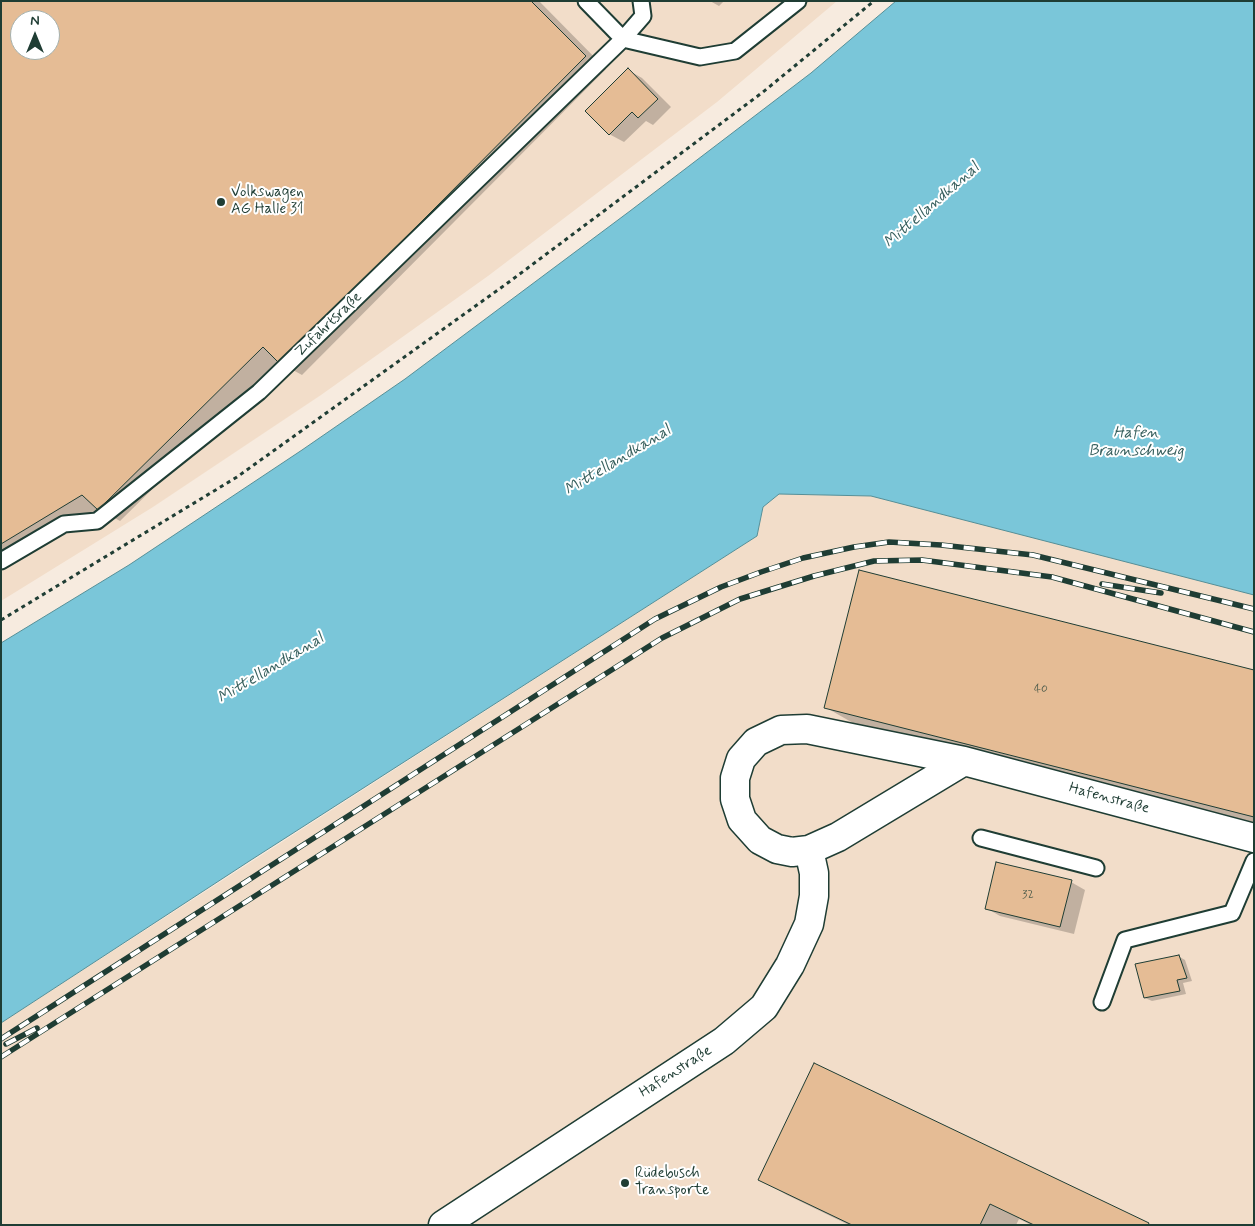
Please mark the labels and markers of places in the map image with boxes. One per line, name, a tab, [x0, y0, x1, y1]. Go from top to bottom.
place label: Volkswagen AG Halle 31	[231, 184, 304, 219]
marker: Volkswagen AG Halle 31	[215, 196, 227, 208]
place label: Rüdebusch Transporte	[635, 1165, 709, 1200]
marker: Rüdebusch Transporte	[619, 1177, 631, 1189]

